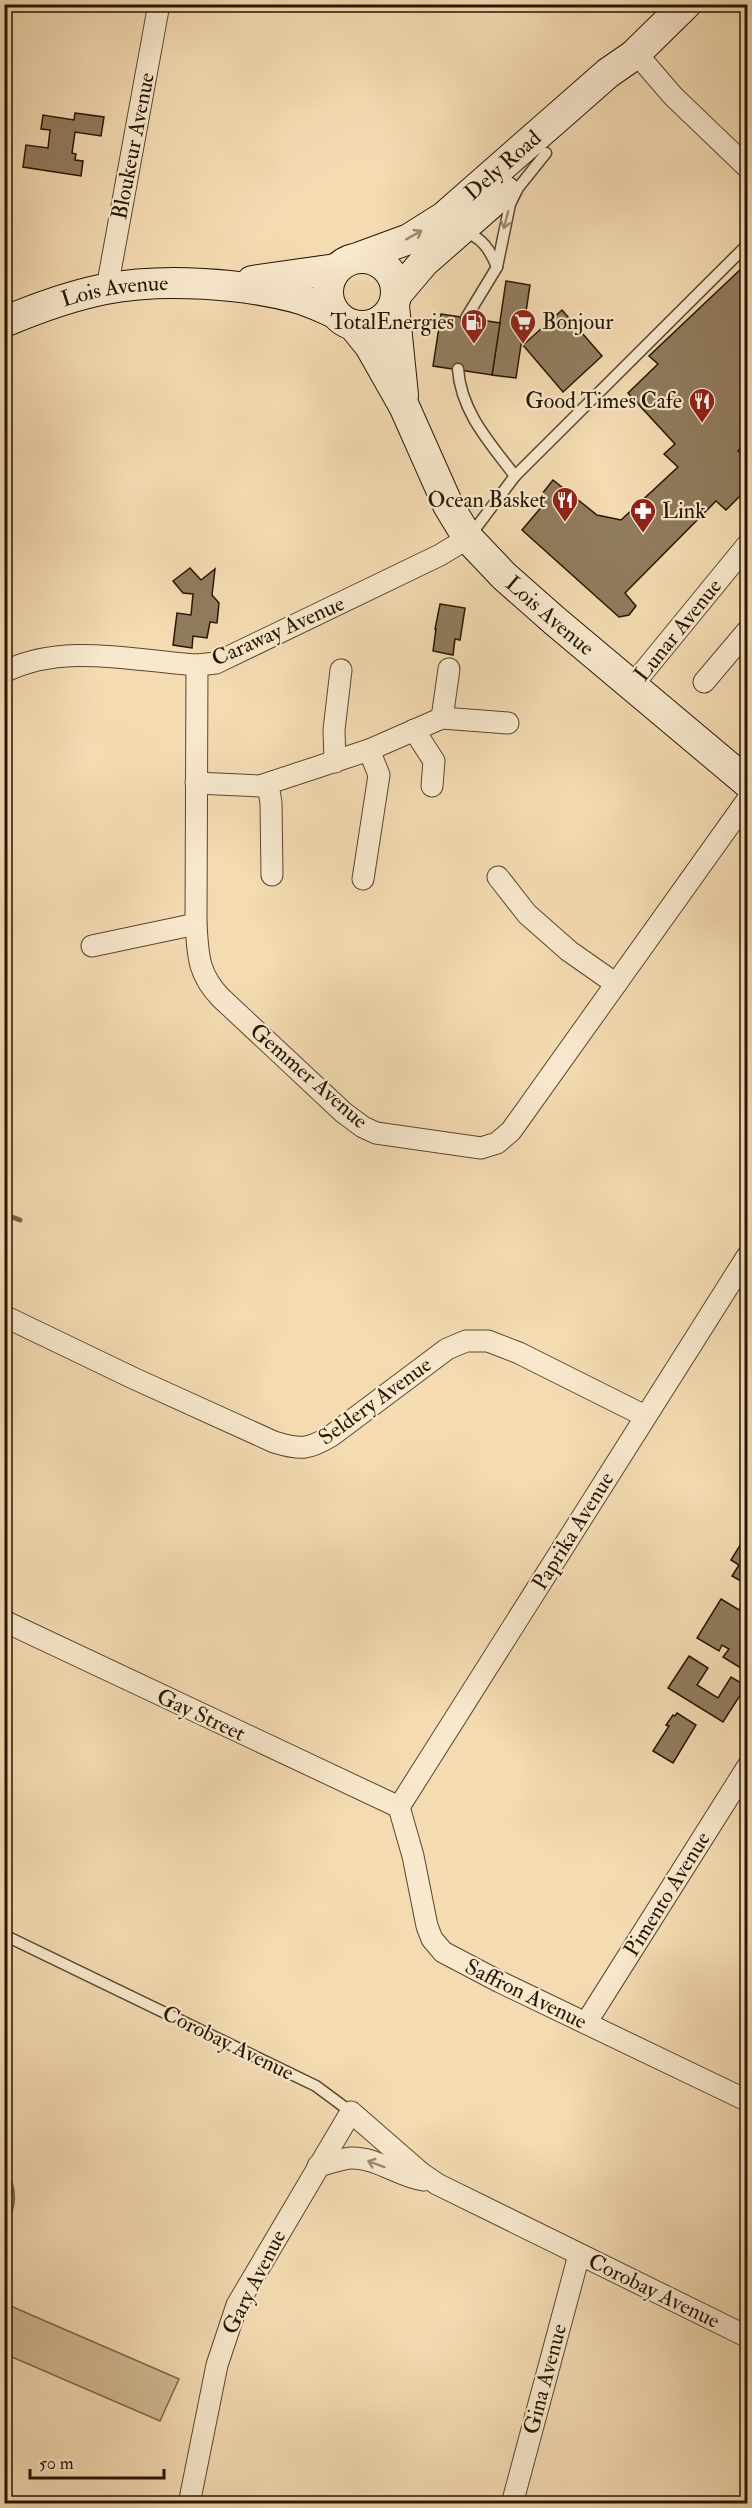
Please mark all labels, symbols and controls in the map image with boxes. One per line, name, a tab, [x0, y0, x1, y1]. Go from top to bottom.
street label: Bloukeur Avenue	[105, 70, 161, 222]
street label: Dely Road	[459, 124, 547, 206]
one-way arrow	[499, 211, 511, 230]
one-way arrow	[405, 229, 422, 241]
street label: Lois Avenue	[58, 269, 169, 314]
fuel station icon: TotalEnergies	[459, 307, 489, 345]
supermarket icon: Bonjour	[508, 307, 538, 345]
place label: TotalEnergies	[330, 308, 454, 336]
place label: Bonjour	[542, 308, 614, 336]
restaurant icon: Good Times Cafe	[687, 386, 717, 424]
place label: Good Times Cafe	[525, 387, 682, 415]
restaurant icon: Ocean Basket	[550, 485, 580, 523]
place label: Ocean Basket	[427, 486, 546, 514]
pharmacy icon: Link	[628, 496, 658, 534]
place label: Link	[662, 497, 706, 525]
street label: Lois Avenue	[500, 570, 600, 662]
street label: Lunar Avenue	[628, 573, 728, 687]
street label: Caraway Avenue	[207, 589, 349, 673]
street label: Gemmer Avenue	[244, 1017, 374, 1135]
street label: Seldery Avenue	[313, 1351, 437, 1451]
street label: Paprika Avenue	[526, 1467, 621, 1596]
street label: Gay Street	[152, 1682, 250, 1748]
street label: Pimento Avenue	[617, 1826, 717, 1962]
street label: Saffron Avenue	[460, 1952, 592, 2036]
street label: Corobay Avenue	[158, 1999, 298, 2087]
one-way arrow	[367, 2157, 385, 2168]
street label: Gary Avenue	[216, 2225, 292, 2339]
street label: Corobay Avenue	[584, 2247, 724, 2335]
street label: Gina Avenue	[517, 2321, 573, 2437]
scale bar	[30, 2442, 164, 2480]
text: 50 m	[39, 2452, 74, 2475]

